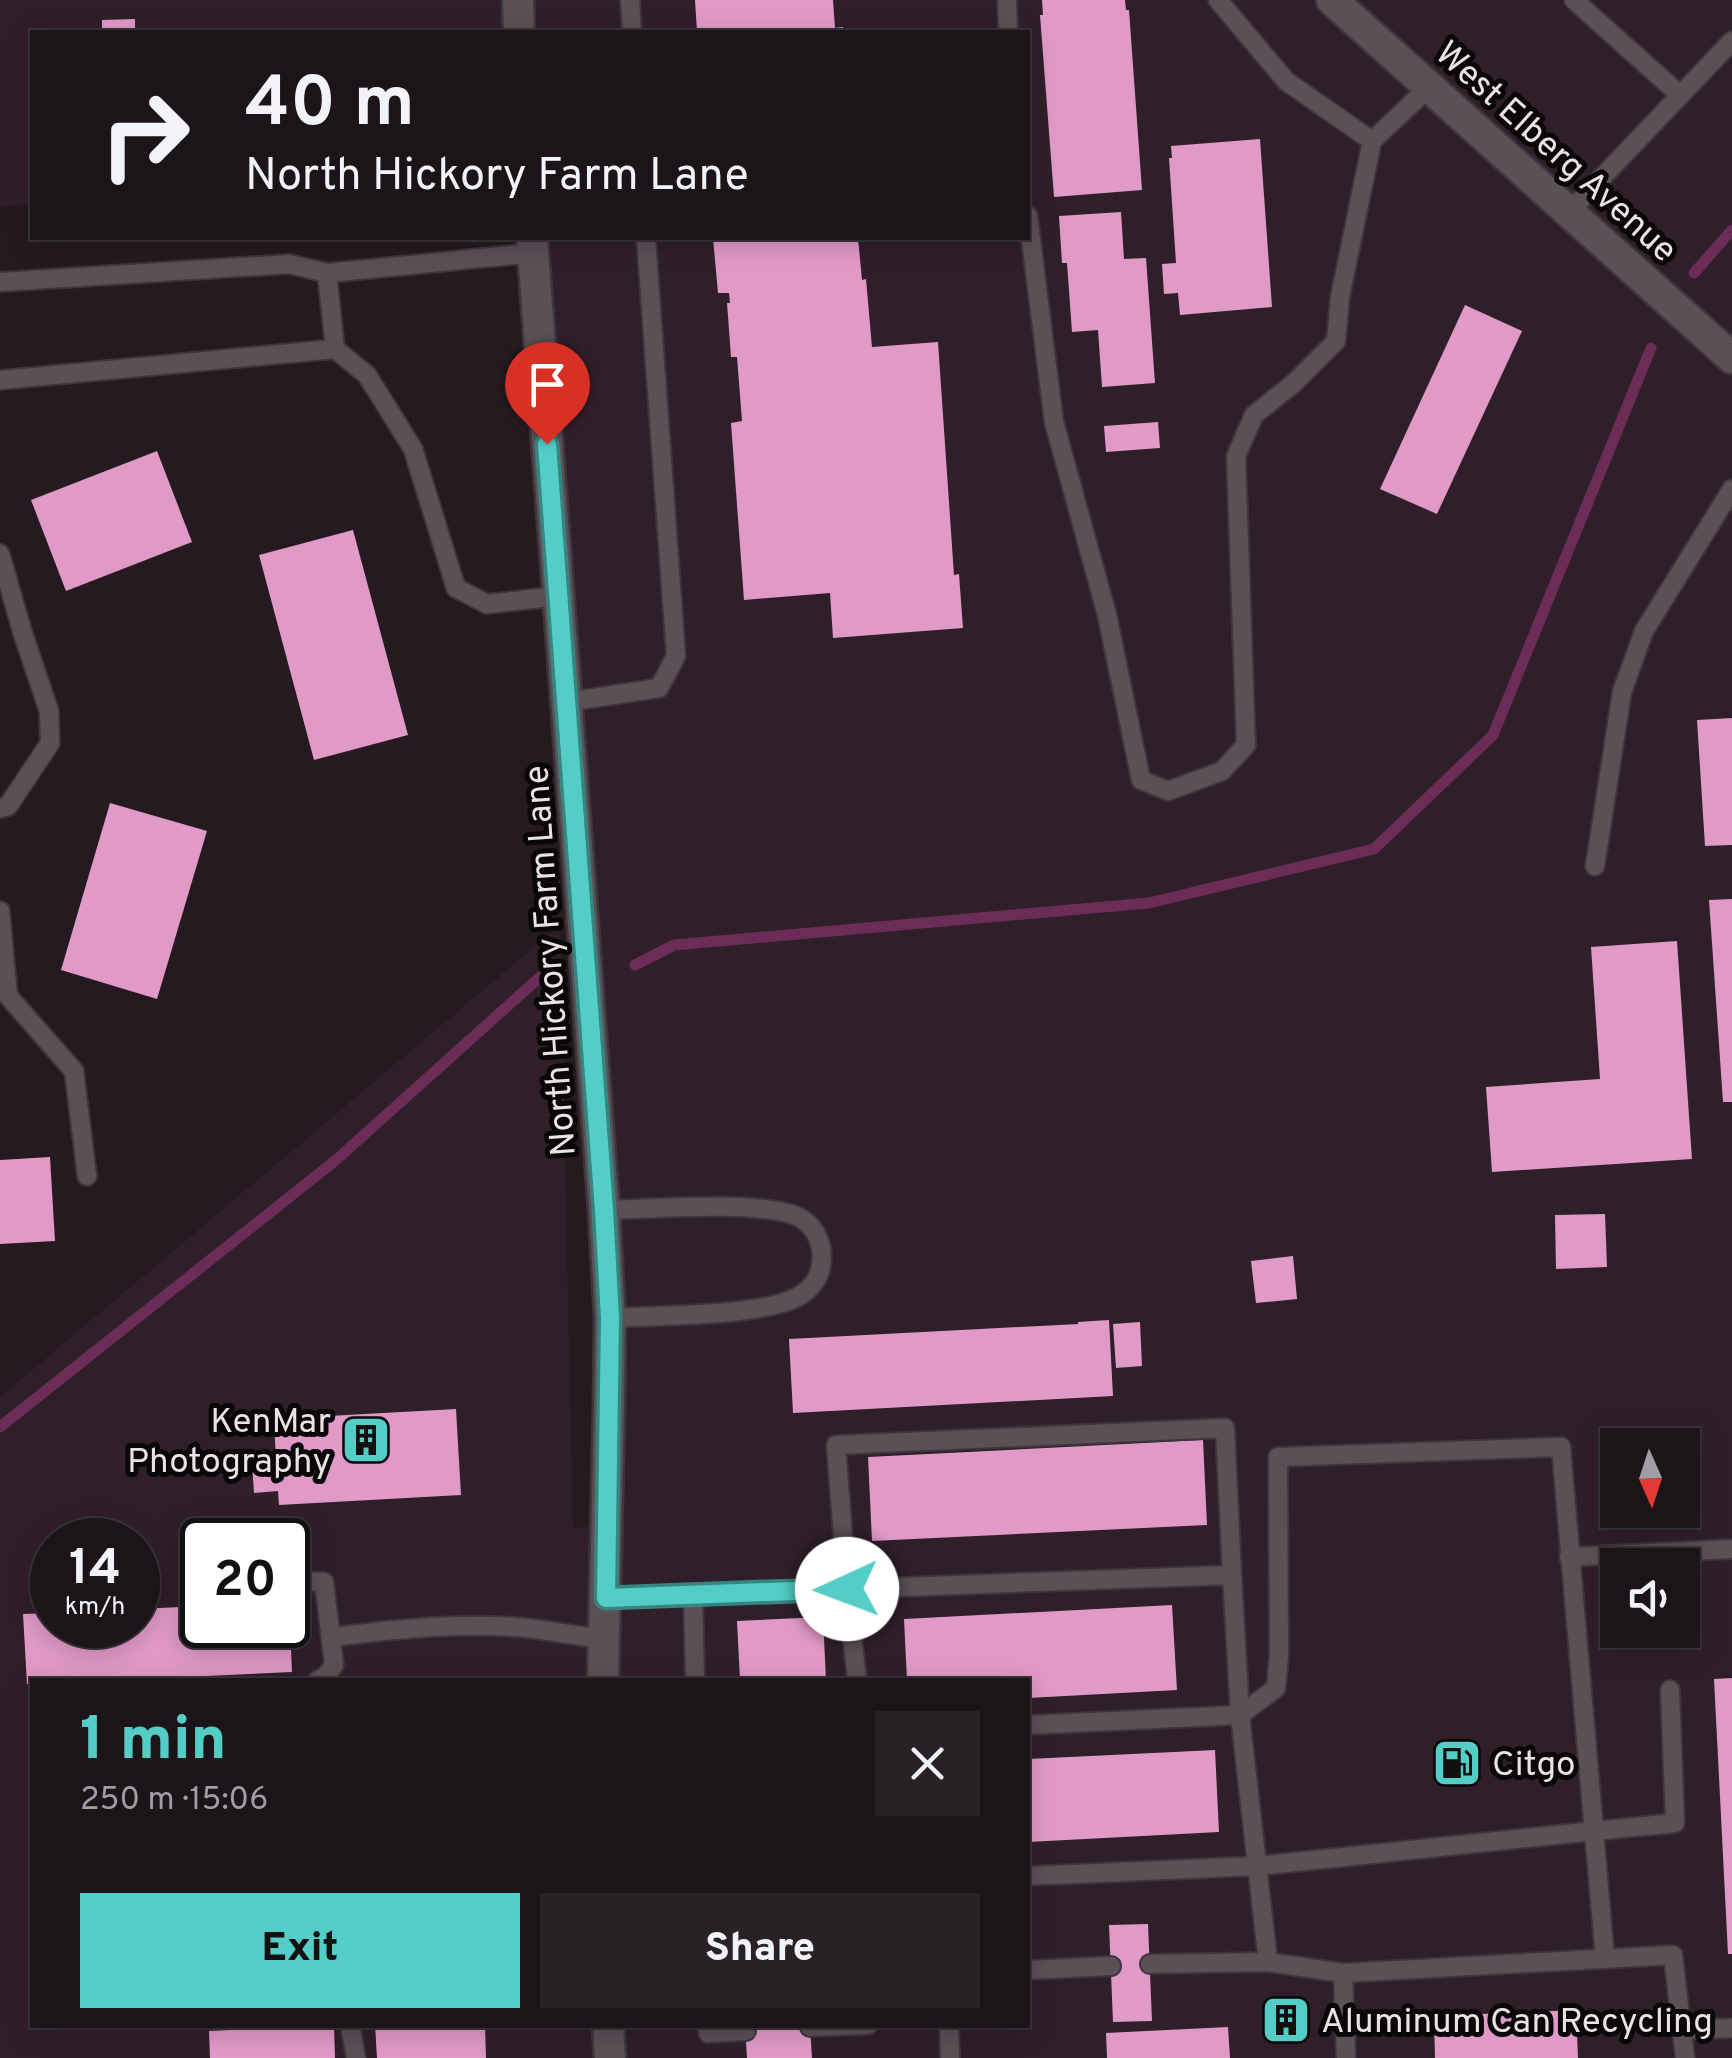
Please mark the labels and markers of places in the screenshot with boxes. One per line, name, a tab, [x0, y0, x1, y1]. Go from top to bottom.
pin	[505, 342, 590, 445]
place label: KenMar Photography	[127, 1401, 331, 1485]
building icon: KenMar Photography	[340, 1414, 392, 1466]
fuel station icon: Citgo	[1431, 1737, 1483, 1789]
place label: Citgo	[1492, 1744, 1575, 1788]
building icon: Aluminum Can Recycling	[1260, 1994, 1312, 2046]
place label: Aluminum Can Recycling	[1321, 2001, 1713, 2045]

